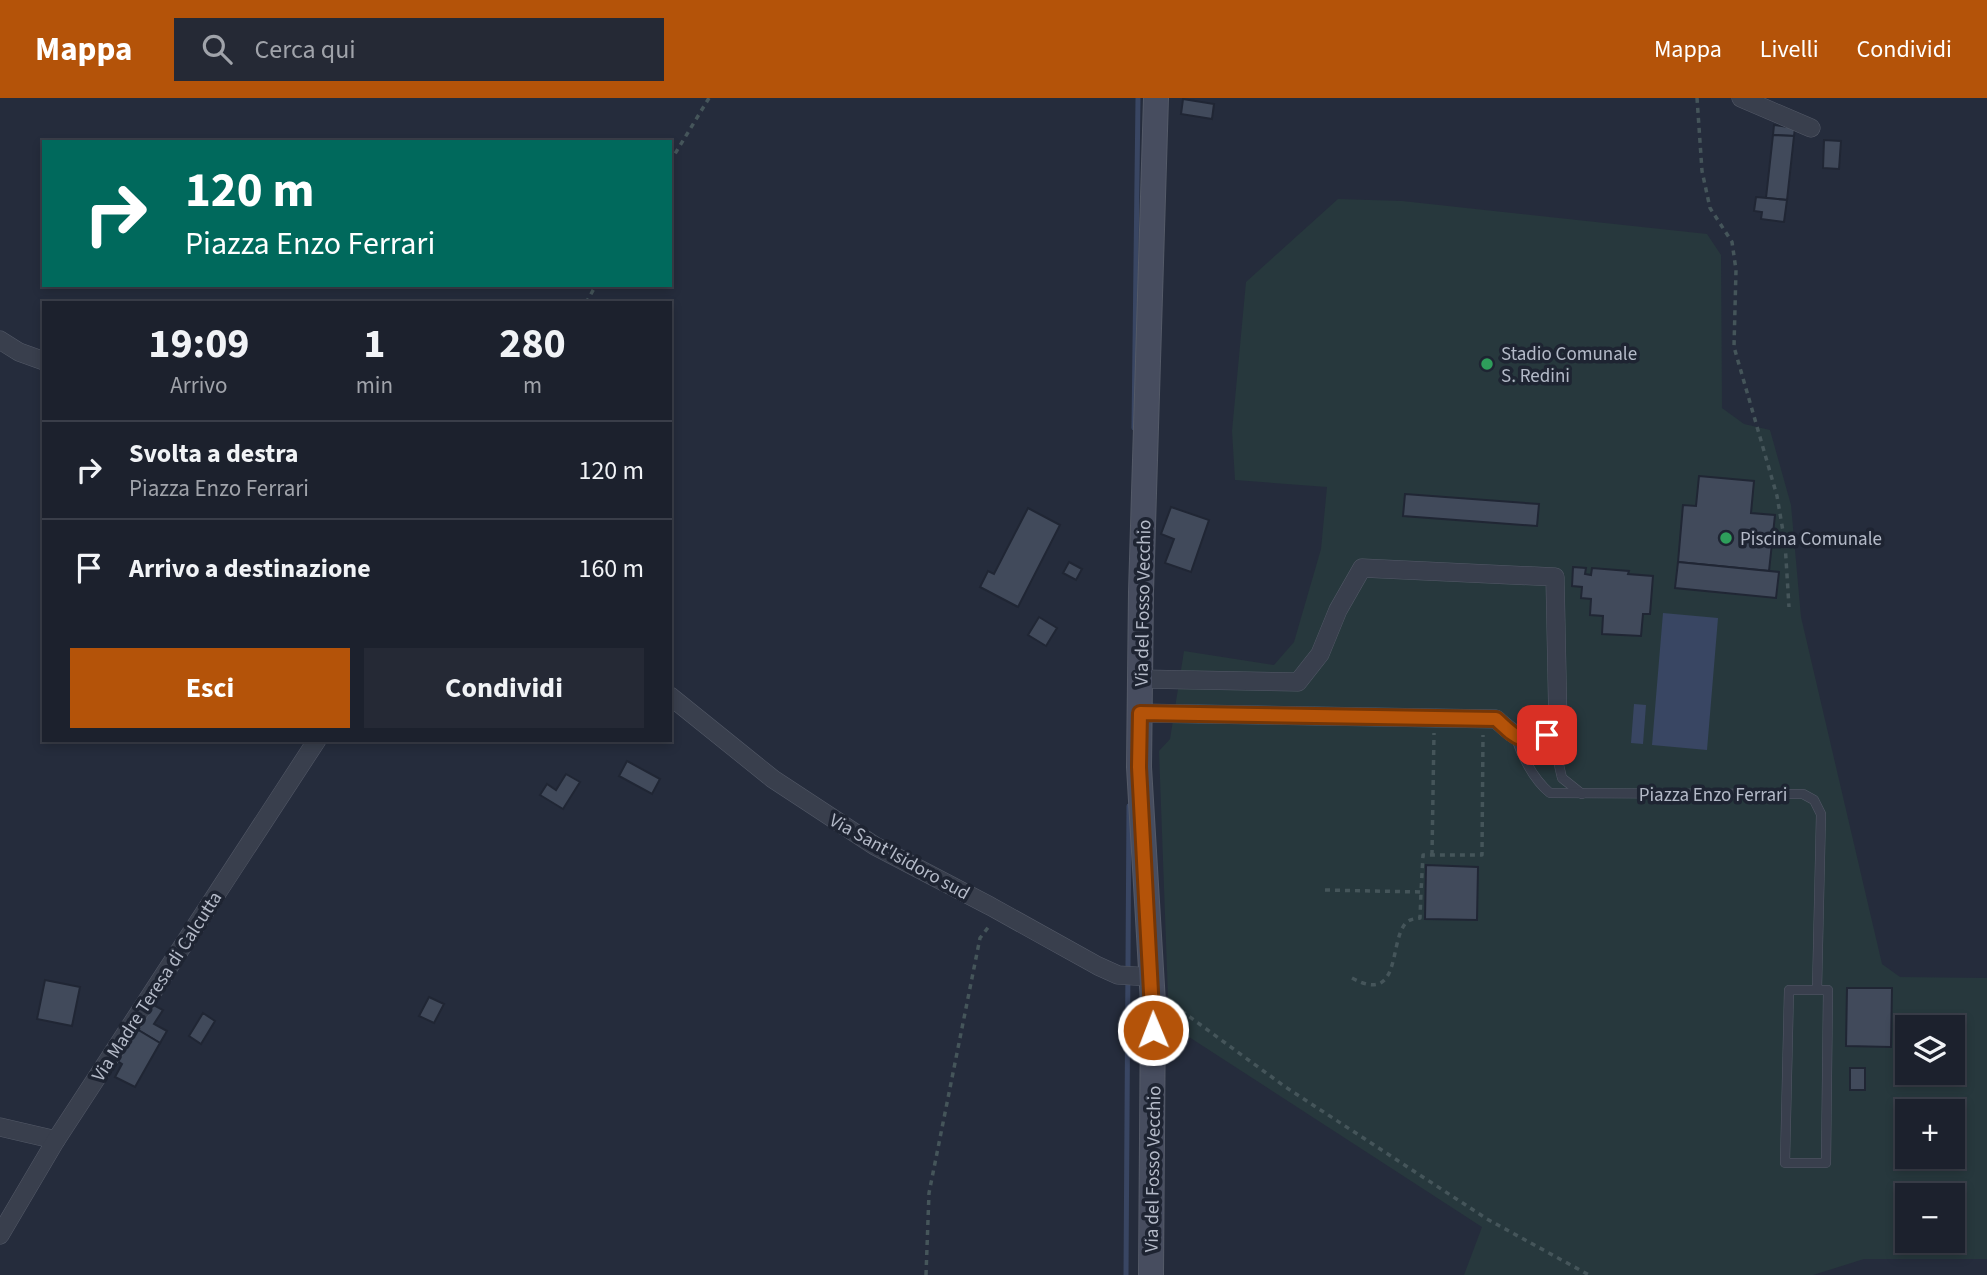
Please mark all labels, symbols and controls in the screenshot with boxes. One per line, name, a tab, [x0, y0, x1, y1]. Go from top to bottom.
search box	[174, 18, 664, 81]
text: Mappa	[35, 26, 132, 73]
icon: search	[198, 30, 236, 68]
text: Cerca qui	[254, 31, 356, 68]
text: Mappa	[1654, 32, 1722, 67]
text: Livelli	[1760, 32, 1819, 67]
text: Condividi	[1857, 32, 1952, 67]
text: 120 m	[185, 156, 314, 226]
icon: right	[70, 168, 161, 259]
text: Piazza Enzo Ferrari	[185, 221, 435, 267]
text: 19:09	[148, 314, 250, 374]
text: 1	[363, 314, 385, 374]
text: 280	[499, 314, 566, 374]
place label: Stadio Comunale S. Redini	[1501, 341, 1637, 390]
marker: Stadio Comunale S. Redini	[1479, 356, 1495, 372]
text: Arrivo	[170, 369, 227, 402]
text: min	[356, 369, 393, 402]
text: m	[523, 369, 542, 402]
text: Svolta a destra	[129, 435, 299, 472]
icon: right	[70, 451, 108, 489]
text: 120 m	[578, 452, 644, 489]
text: Piazza Enzo Ferrari	[129, 472, 309, 505]
street label: Via del Fosso Vecchio	[1129, 519, 1158, 687]
place label: Piscina Comunale	[1740, 526, 1882, 553]
marker: Piscina Comunale	[1718, 530, 1734, 546]
icon: arrive	[70, 549, 108, 587]
text: Arrivo a destinazione	[129, 550, 371, 587]
text: 160 m	[578, 550, 644, 587]
button: Esci	[70, 648, 350, 728]
button: Condividi	[364, 648, 644, 728]
pin	[1517, 705, 1577, 765]
icon: arrive	[1528, 716, 1566, 754]
street label: Piazza Enzo Ferrari	[1639, 782, 1787, 809]
street label: Via Sant'Isidoro sud	[824, 807, 974, 907]
street label: Via Madre Teresa di Calcutta	[86, 886, 229, 1087]
position arrow	[1116, 993, 1190, 1067]
map controls	[1895, 1015, 1965, 1253]
button: layers	[1895, 1015, 1965, 1085]
street label: Via del Fosso Vecchio	[1139, 1085, 1168, 1253]
button: +	[1895, 1099, 1965, 1169]
button: −	[1895, 1183, 1965, 1253]

